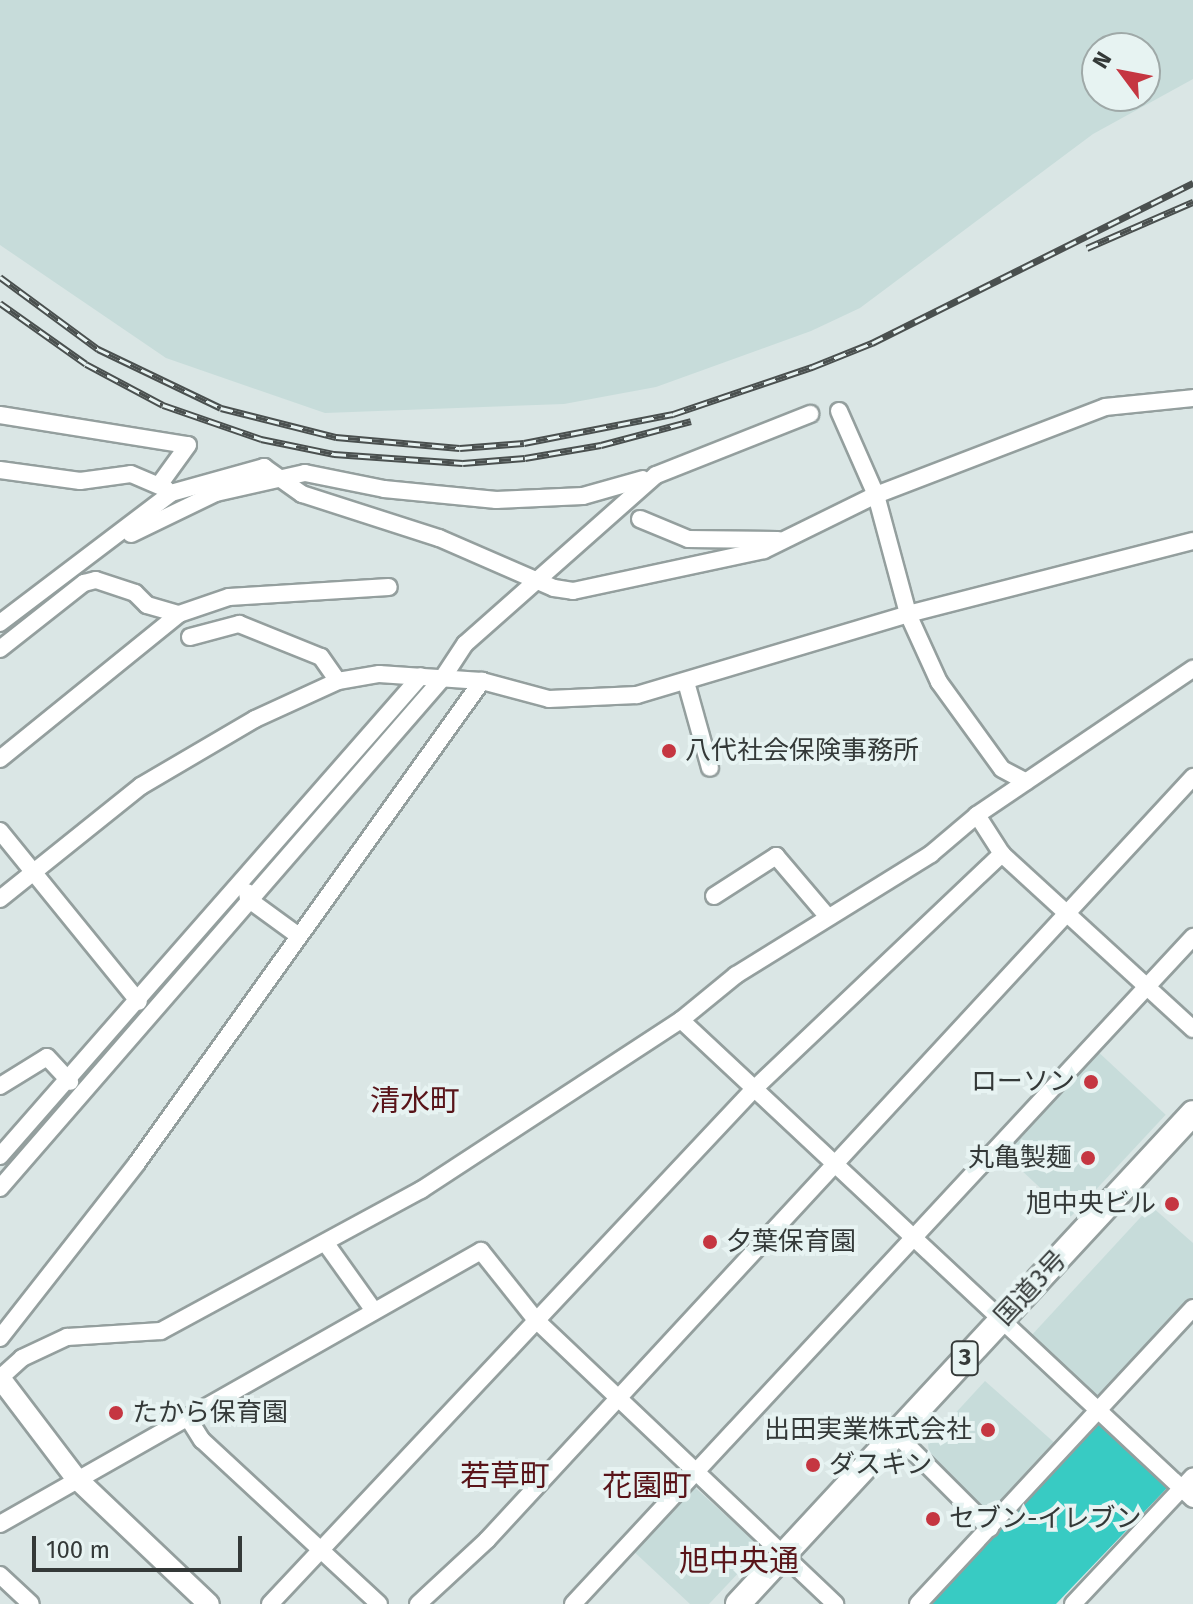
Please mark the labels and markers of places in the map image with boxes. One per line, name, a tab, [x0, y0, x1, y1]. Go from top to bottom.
place label: 八代社会保険事務所	[685, 735, 919, 767]
marker: 八代社会保険事務所	[660, 742, 678, 760]
place label: ローソン	[971, 1066, 1075, 1098]
marker: ローソン	[1082, 1073, 1100, 1091]
place label: 丸亀製麺	[968, 1142, 1072, 1174]
marker: 丸亀製麺	[1079, 1149, 1097, 1167]
place label: 旭中央ビル	[1026, 1188, 1156, 1220]
marker: 旭中央ビル	[1163, 1195, 1181, 1213]
place label: 夕葉保育園	[726, 1226, 856, 1258]
marker: 夕葉保育園	[701, 1233, 719, 1251]
place label: たから保育園	[132, 1397, 288, 1429]
marker: たから保育園	[107, 1404, 125, 1422]
place label: 出田実業株式会社	[764, 1414, 972, 1446]
marker: 出田実業株式会社	[979, 1421, 997, 1439]
place label: ダスキン	[829, 1449, 933, 1481]
marker: ダスキン	[804, 1456, 822, 1474]
place label: セブン-イレブン	[949, 1503, 1141, 1535]
marker: セブン-イレブン	[924, 1510, 942, 1528]

